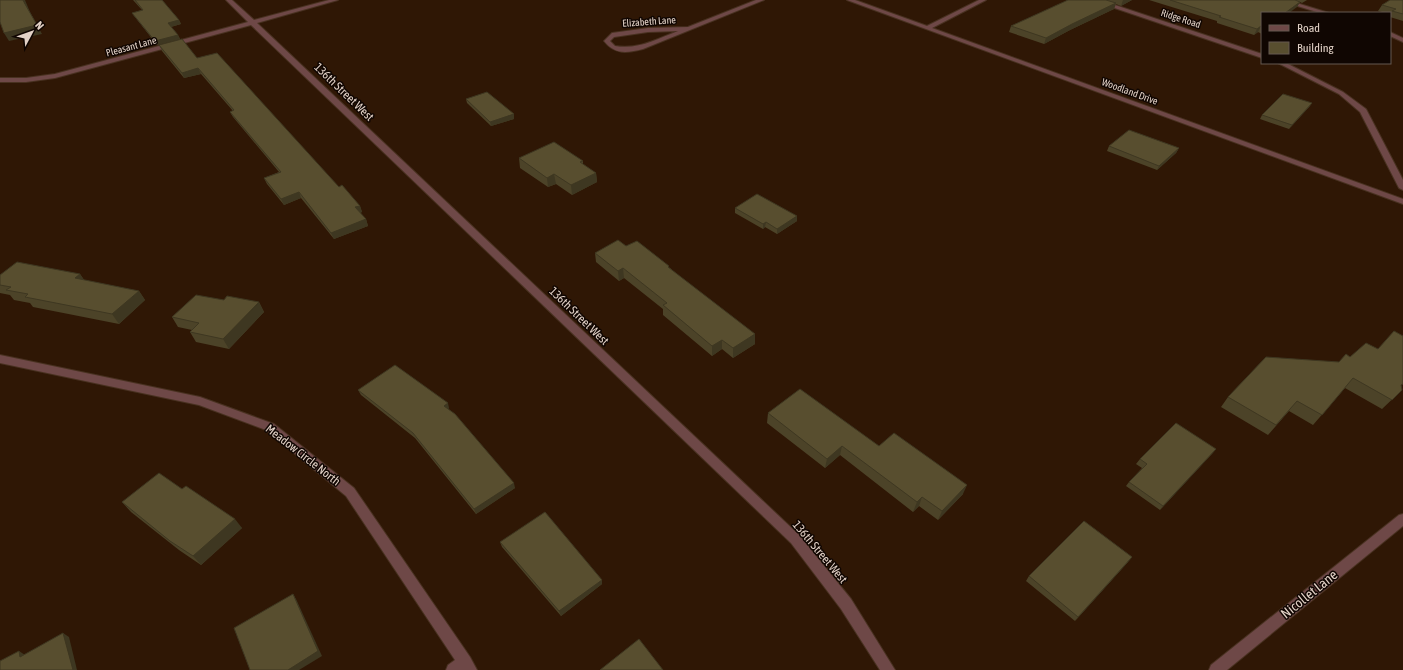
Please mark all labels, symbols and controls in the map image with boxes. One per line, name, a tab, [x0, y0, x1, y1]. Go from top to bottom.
street label: Ridge Road	[1160, 7, 1202, 30]
north arrow	[12, 12, 52, 52]
legend	[1261, 12, 1391, 64]
street label: Elizabeth Lane	[622, 14, 677, 29]
text: N	[33, 19, 46, 32]
text: Road	[1297, 21, 1320, 35]
street label: Pleasant Lane	[105, 34, 158, 59]
text: Building	[1297, 41, 1335, 55]
street label: 136th Street West	[311, 60, 377, 124]
street label: Woodland Drive	[1100, 76, 1160, 107]
street label: 136th Street West	[546, 284, 612, 348]
street label: Meadow Circle North	[263, 422, 343, 488]
street label: 136th Street West	[790, 518, 851, 587]
street label: Nicollet Lane	[1278, 566, 1340, 622]

